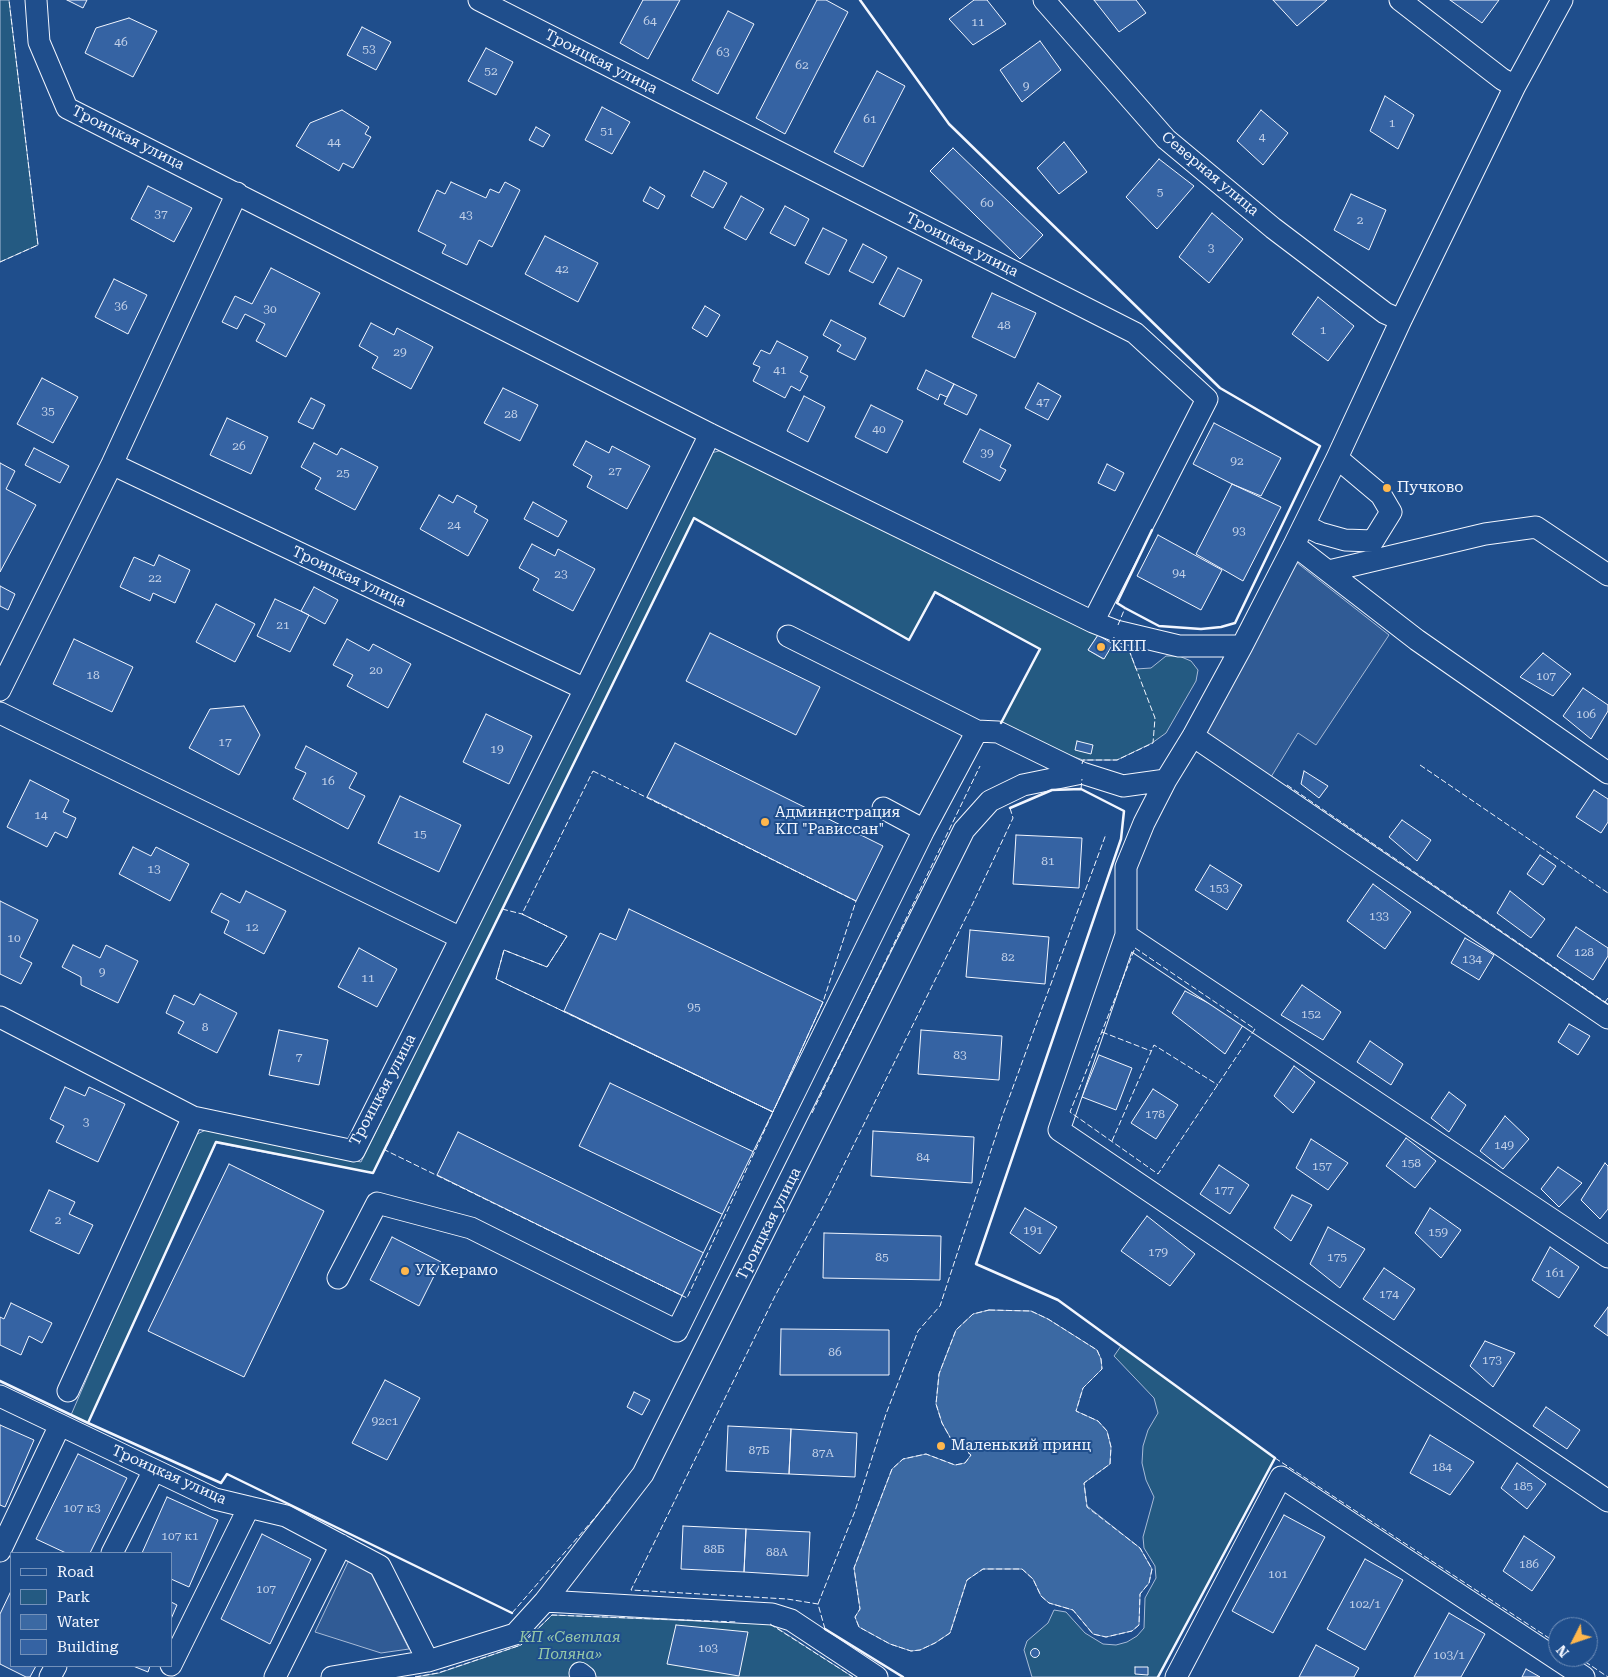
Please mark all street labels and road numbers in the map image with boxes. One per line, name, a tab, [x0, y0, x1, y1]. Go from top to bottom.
street label: Троицкая улица	[542, 26, 660, 98]
street label: Троицкая улица	[69, 102, 187, 174]
street label: Северная улица	[1158, 128, 1262, 220]
street label: Троицкая улица	[903, 209, 1021, 281]
street label: Троицкая улица	[289, 543, 409, 611]
street label: Троицкая улица	[346, 1031, 420, 1149]
street label: Троицкая улица	[733, 1165, 805, 1283]
street label: Троицкая улица	[109, 1442, 229, 1508]

